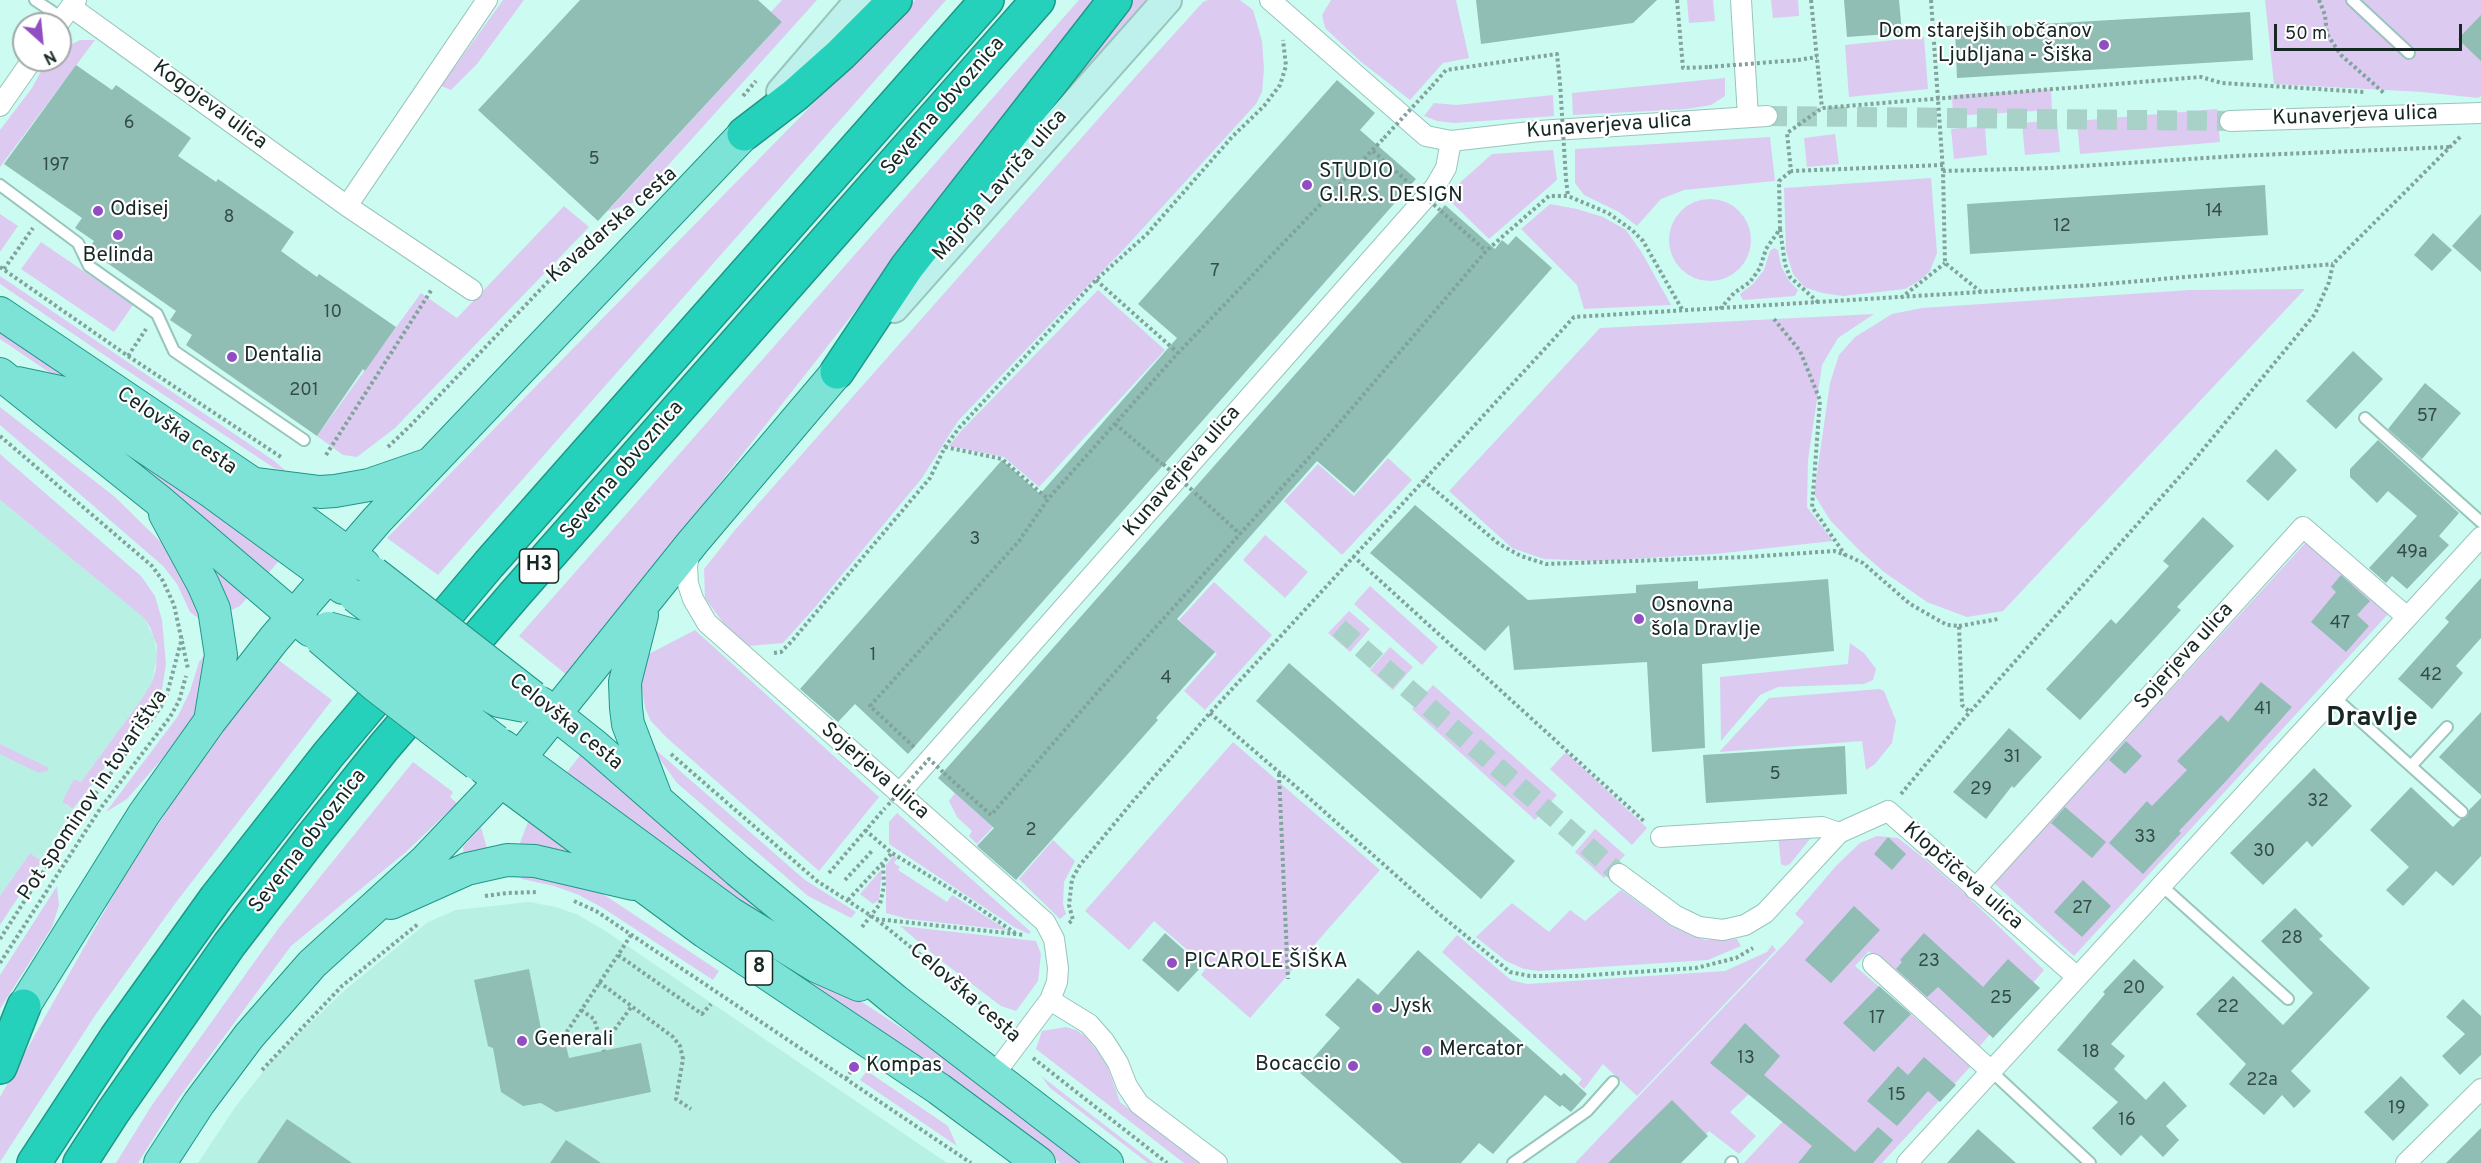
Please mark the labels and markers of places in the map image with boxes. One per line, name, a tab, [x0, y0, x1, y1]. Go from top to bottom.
place label: Dom starejših občanov Ljubljana - Šiška	[1878, 20, 2092, 70]
marker: Dom starejših občanov Ljubljana - Šiška	[2097, 38, 2111, 52]
place label: STUDIO G.I.R.S. DESIGN	[1319, 160, 1463, 210]
marker: STUDIO G.I.R.S. DESIGN	[1300, 178, 1314, 192]
place label: Odisej	[110, 198, 169, 224]
marker: Odisej	[91, 204, 105, 218]
marker: Belinda	[111, 228, 125, 242]
place label: Belinda	[82, 244, 154, 270]
place label: Dentalia	[244, 344, 322, 370]
marker: Dentalia	[225, 350, 239, 364]
place label: Osnovna šola Dravlje	[1651, 594, 1761, 644]
marker: Osnovna šola Dravlje	[1632, 612, 1646, 626]
place label: PICAROLE ŠIŠKA	[1184, 950, 1348, 976]
marker: PICAROLE ŠIŠKA	[1165, 956, 1179, 970]
place label: Jysk	[1389, 995, 1432, 1021]
marker: Jysk	[1370, 1001, 1384, 1015]
place label: Generali	[534, 1028, 613, 1054]
marker: Generali	[515, 1034, 529, 1048]
place label: Mercator	[1439, 1038, 1524, 1064]
marker: Mercator	[1420, 1044, 1434, 1058]
place label: Bocaccio	[1255, 1053, 1341, 1079]
place label: Kompas	[866, 1054, 942, 1080]
marker: Bocaccio	[1346, 1059, 1360, 1073]
marker: Kompas	[847, 1060, 861, 1074]

